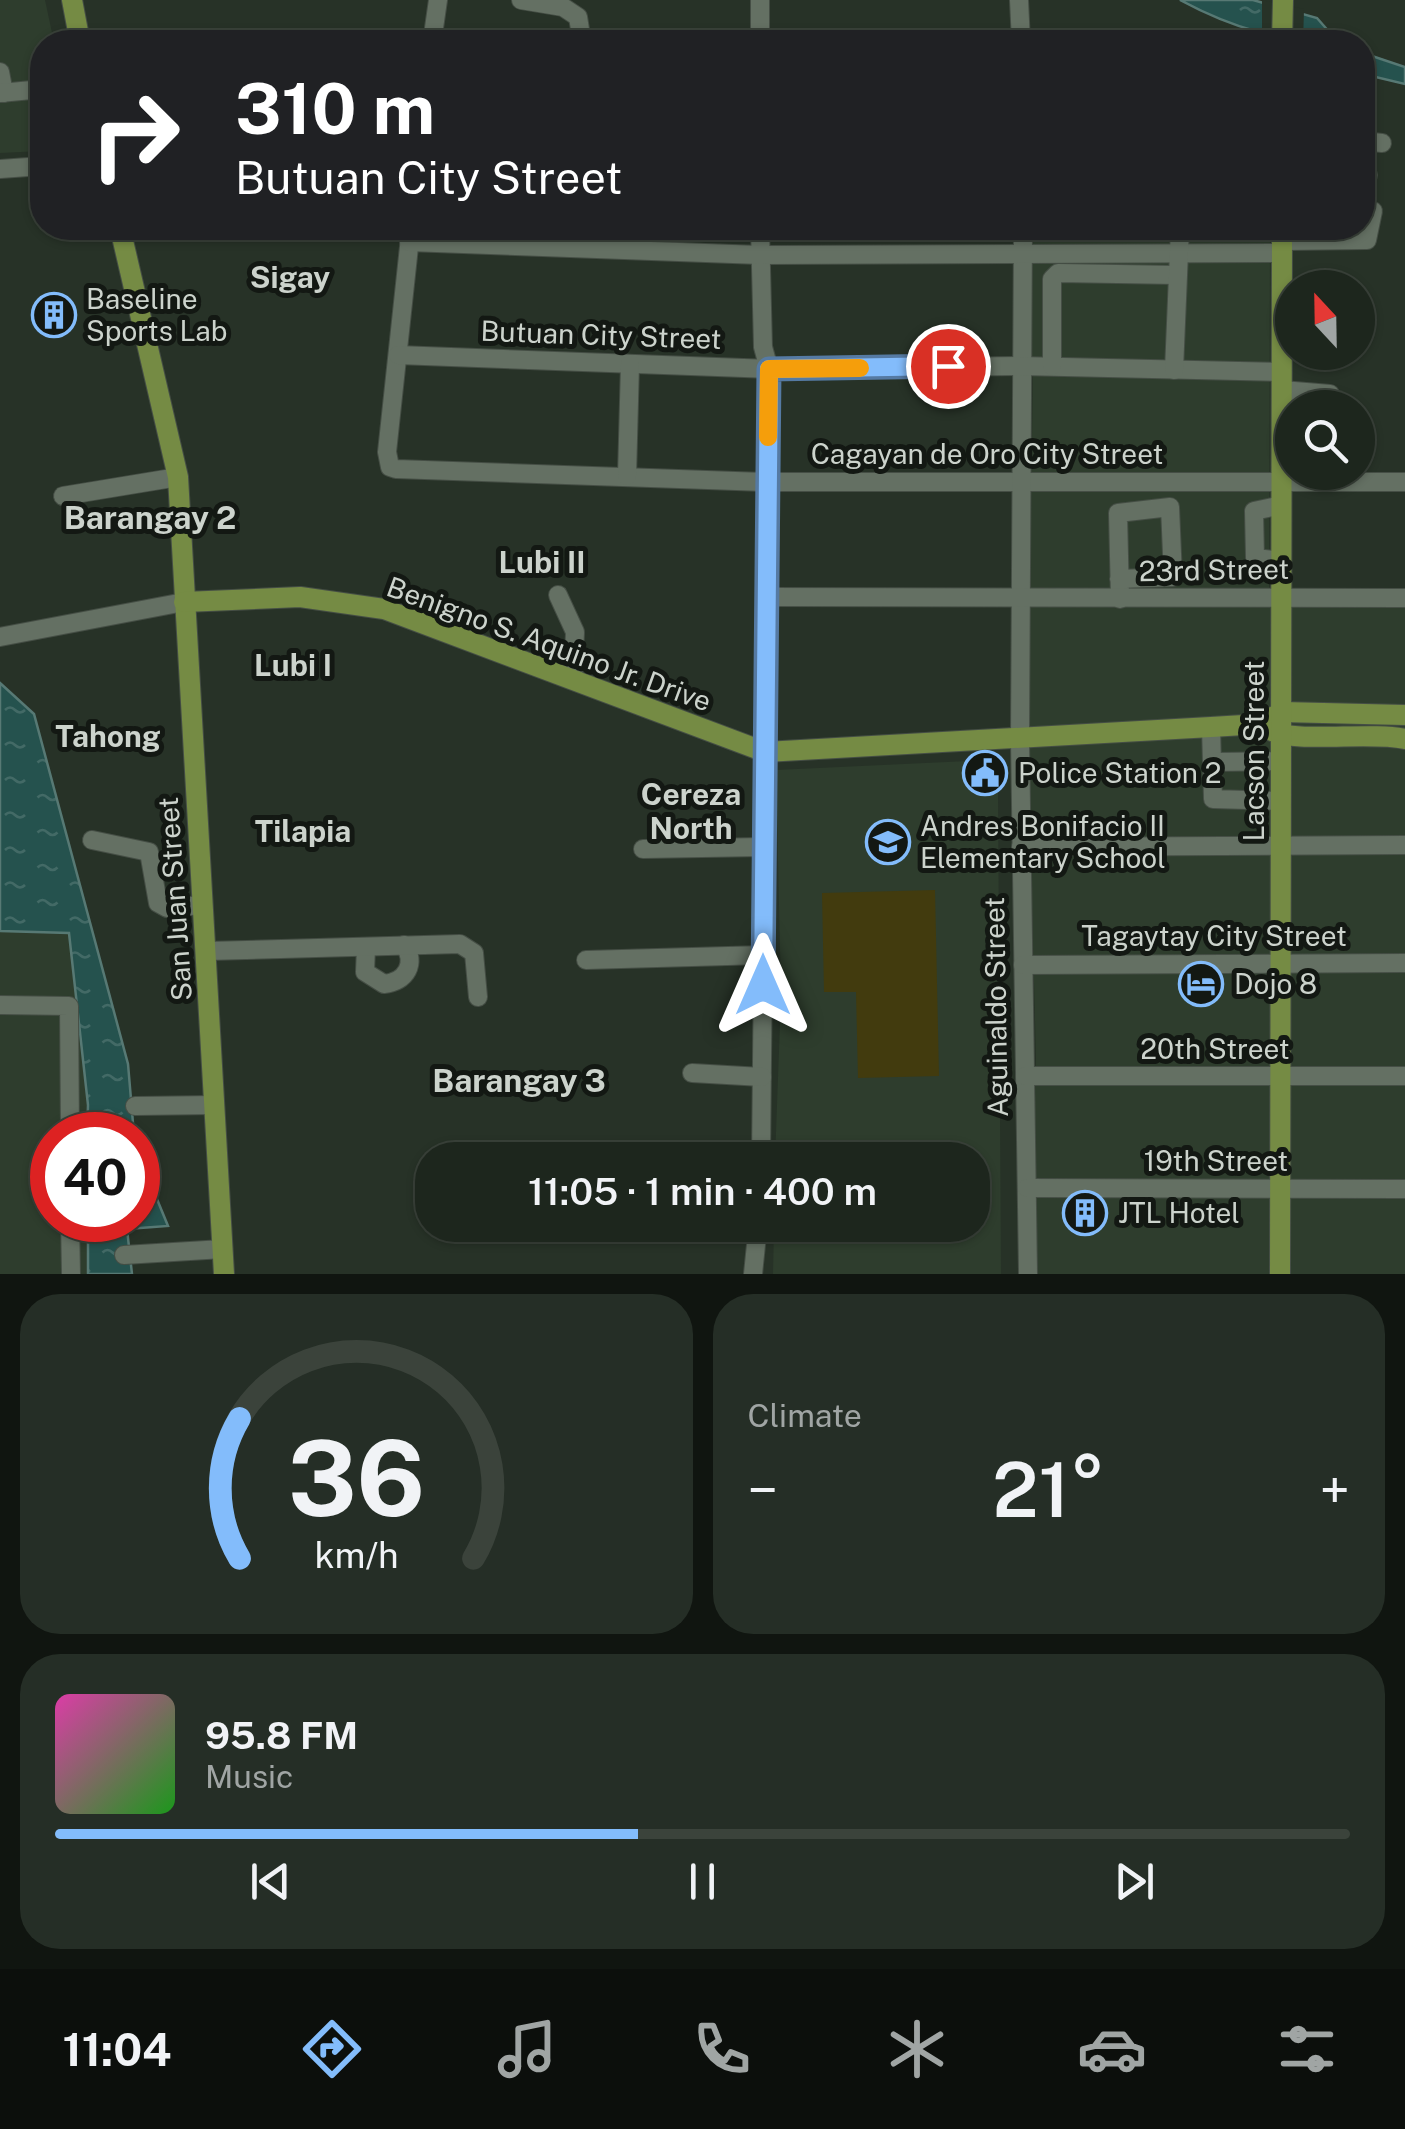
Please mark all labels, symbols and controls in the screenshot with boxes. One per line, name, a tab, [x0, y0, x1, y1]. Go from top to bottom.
text: 310 m	[235, 67, 435, 150]
icon: right	[70, 70, 200, 200]
text: Butuan City Street	[235, 151, 622, 204]
district label: Sigay	[250, 259, 330, 295]
north arrow	[1275, 270, 1375, 370]
map controls	[1275, 270, 1375, 490]
place label: Baseline Sports Lab	[86, 282, 227, 347]
building icon: Baseline Sports Lab	[31, 292, 77, 338]
street label: Butuan City Street	[480, 314, 722, 355]
pin	[906, 324, 991, 409]
icon: arrive	[921, 339, 976, 394]
button: search	[1275, 390, 1375, 490]
street label: Cagayan de Oro City Street	[811, 437, 1163, 470]
district label: Barangay 2	[64, 499, 236, 536]
district label: Lubi II	[498, 544, 586, 580]
street label: 23rd Street	[1139, 552, 1289, 587]
street label: Benigno S. Aquino Jr. Drive	[382, 569, 716, 718]
district label: Lubi I	[254, 647, 332, 683]
street label: Lacson Street	[1237, 660, 1270, 842]
district label: Tahong	[55, 718, 161, 754]
public building icon: Police Station 2	[962, 750, 1008, 796]
place label: Police Station 2	[1018, 756, 1222, 789]
district label: Cereza North	[641, 776, 741, 846]
street label: San Juan Street	[151, 796, 198, 1002]
place label: Andres Bonifacio II Elementary School	[920, 809, 1166, 874]
district label: Tilapia	[255, 813, 351, 849]
school or university icon: Andres Bonifacio II Elementary School	[865, 819, 911, 865]
street label: Aguinaldo Street	[977, 897, 1014, 1117]
street label: Tagaytay City Street	[1081, 919, 1347, 952]
position arrow	[711, 933, 815, 1037]
hotel icon: Dojo 8	[1178, 961, 1224, 1007]
place label: Dojo 8	[1234, 967, 1317, 1000]
street label: 20th Street	[1140, 1032, 1290, 1065]
district label: Barangay 3	[432, 1062, 606, 1099]
speed limit sign: 40	[30, 1112, 160, 1242]
street label: 19th Street	[1144, 1144, 1288, 1177]
text: 11:05 · 1 min · 400 m	[528, 1169, 877, 1214]
building icon: JTL Hotel	[1062, 1190, 1108, 1236]
place label: JTL Hotel	[1118, 1196, 1240, 1229]
text: Climate	[748, 1397, 862, 1434]
text: 36	[287, 1417, 425, 1539]
text: 21°	[992, 1446, 1105, 1534]
text: −	[748, 1458, 778, 1522]
text: +	[1320, 1458, 1350, 1522]
text: km/h	[314, 1534, 398, 1576]
text: 95.8 FM	[205, 1713, 358, 1758]
text: Music	[205, 1758, 293, 1795]
icon: previous	[243, 1854, 298, 1909]
icon: pause	[675, 1854, 730, 1909]
icon: next	[1107, 1854, 1162, 1909]
icon: directions	[297, 2014, 367, 2084]
icon: music	[492, 2014, 562, 2084]
icon: phone	[687, 2014, 757, 2084]
icon: climate	[882, 2014, 952, 2084]
icon: car	[1077, 2014, 1147, 2084]
icon: filters	[1272, 2014, 1342, 2084]
text: 11:04	[63, 2023, 172, 2076]

